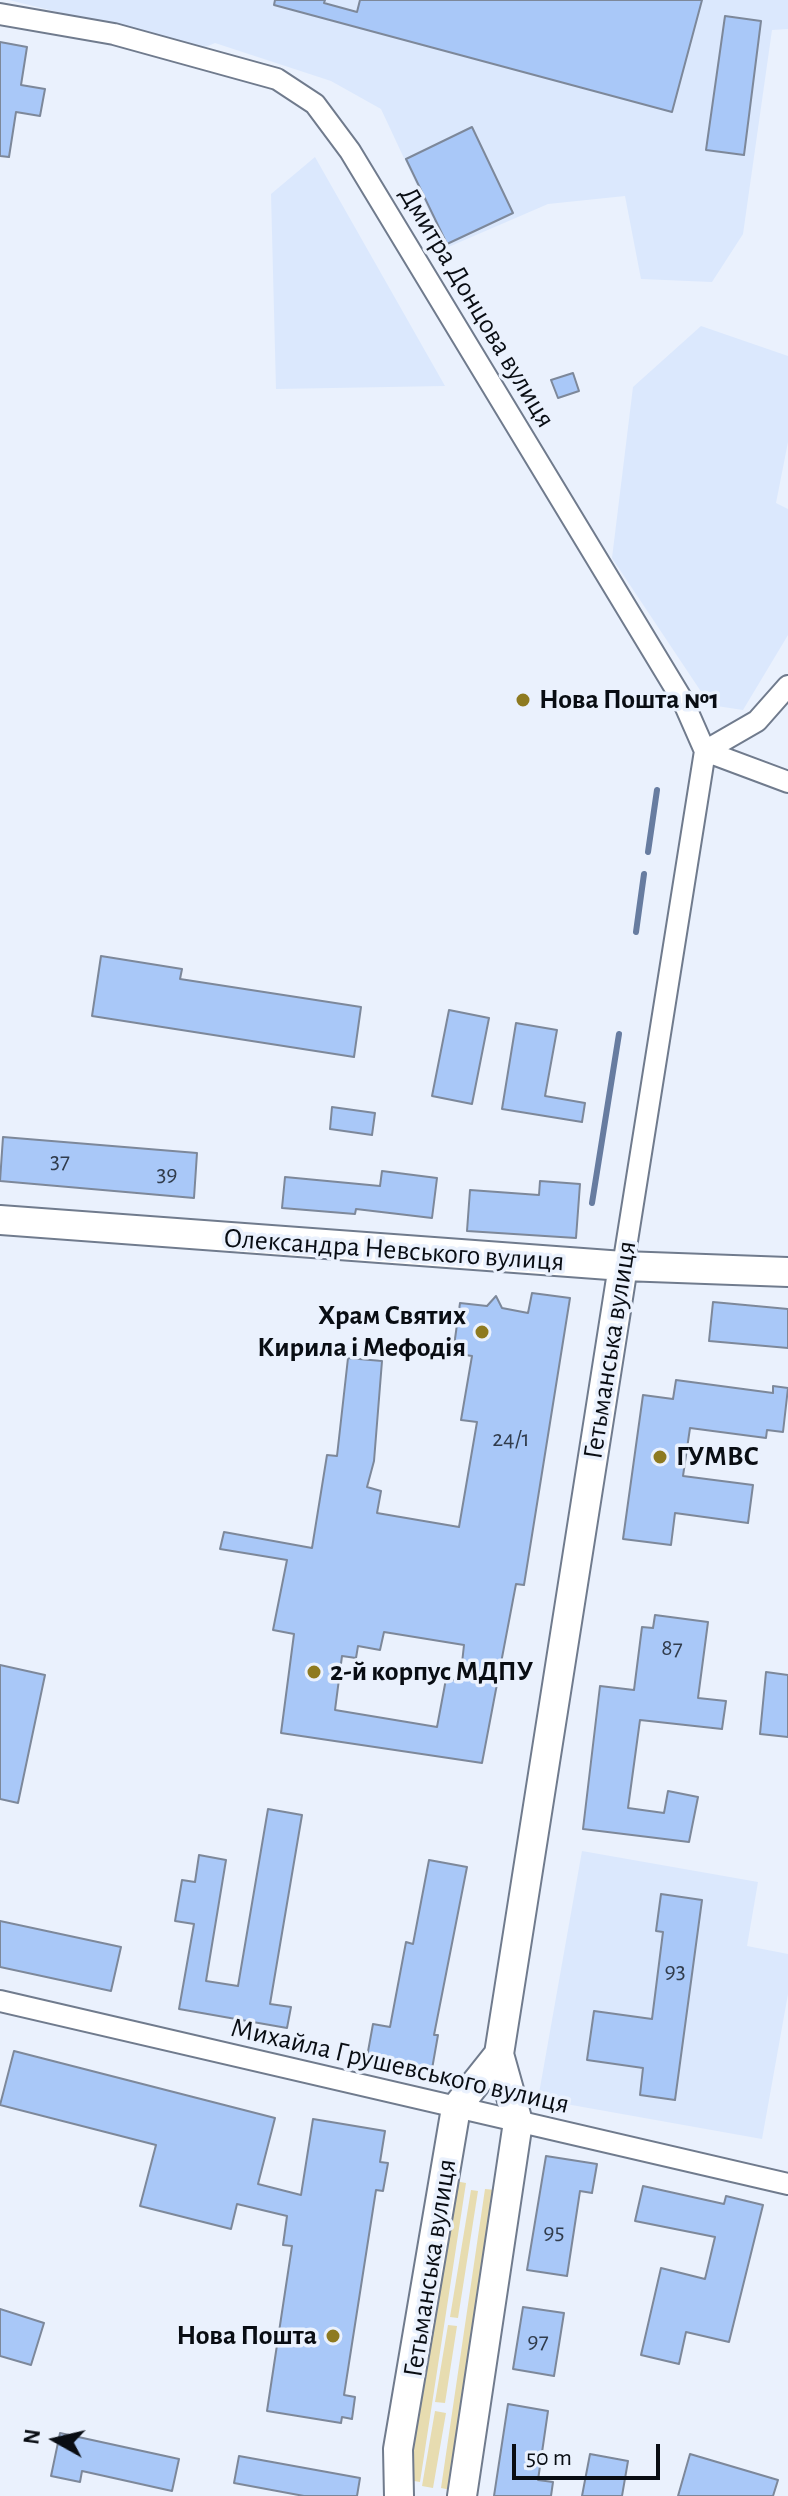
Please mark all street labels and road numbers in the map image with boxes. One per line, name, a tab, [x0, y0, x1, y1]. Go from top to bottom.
street label: Дмитра Донцова вулиця	[392, 180, 562, 434]
street label: Олександра Невського вулиця	[223, 1221, 565, 1279]
street label: Гетьманська вулиця	[576, 1238, 644, 1462]
street label: Михайла Грушевського вулиця	[227, 2011, 573, 2121]
street label: Гетьманська вулиця	[396, 2156, 464, 2380]

